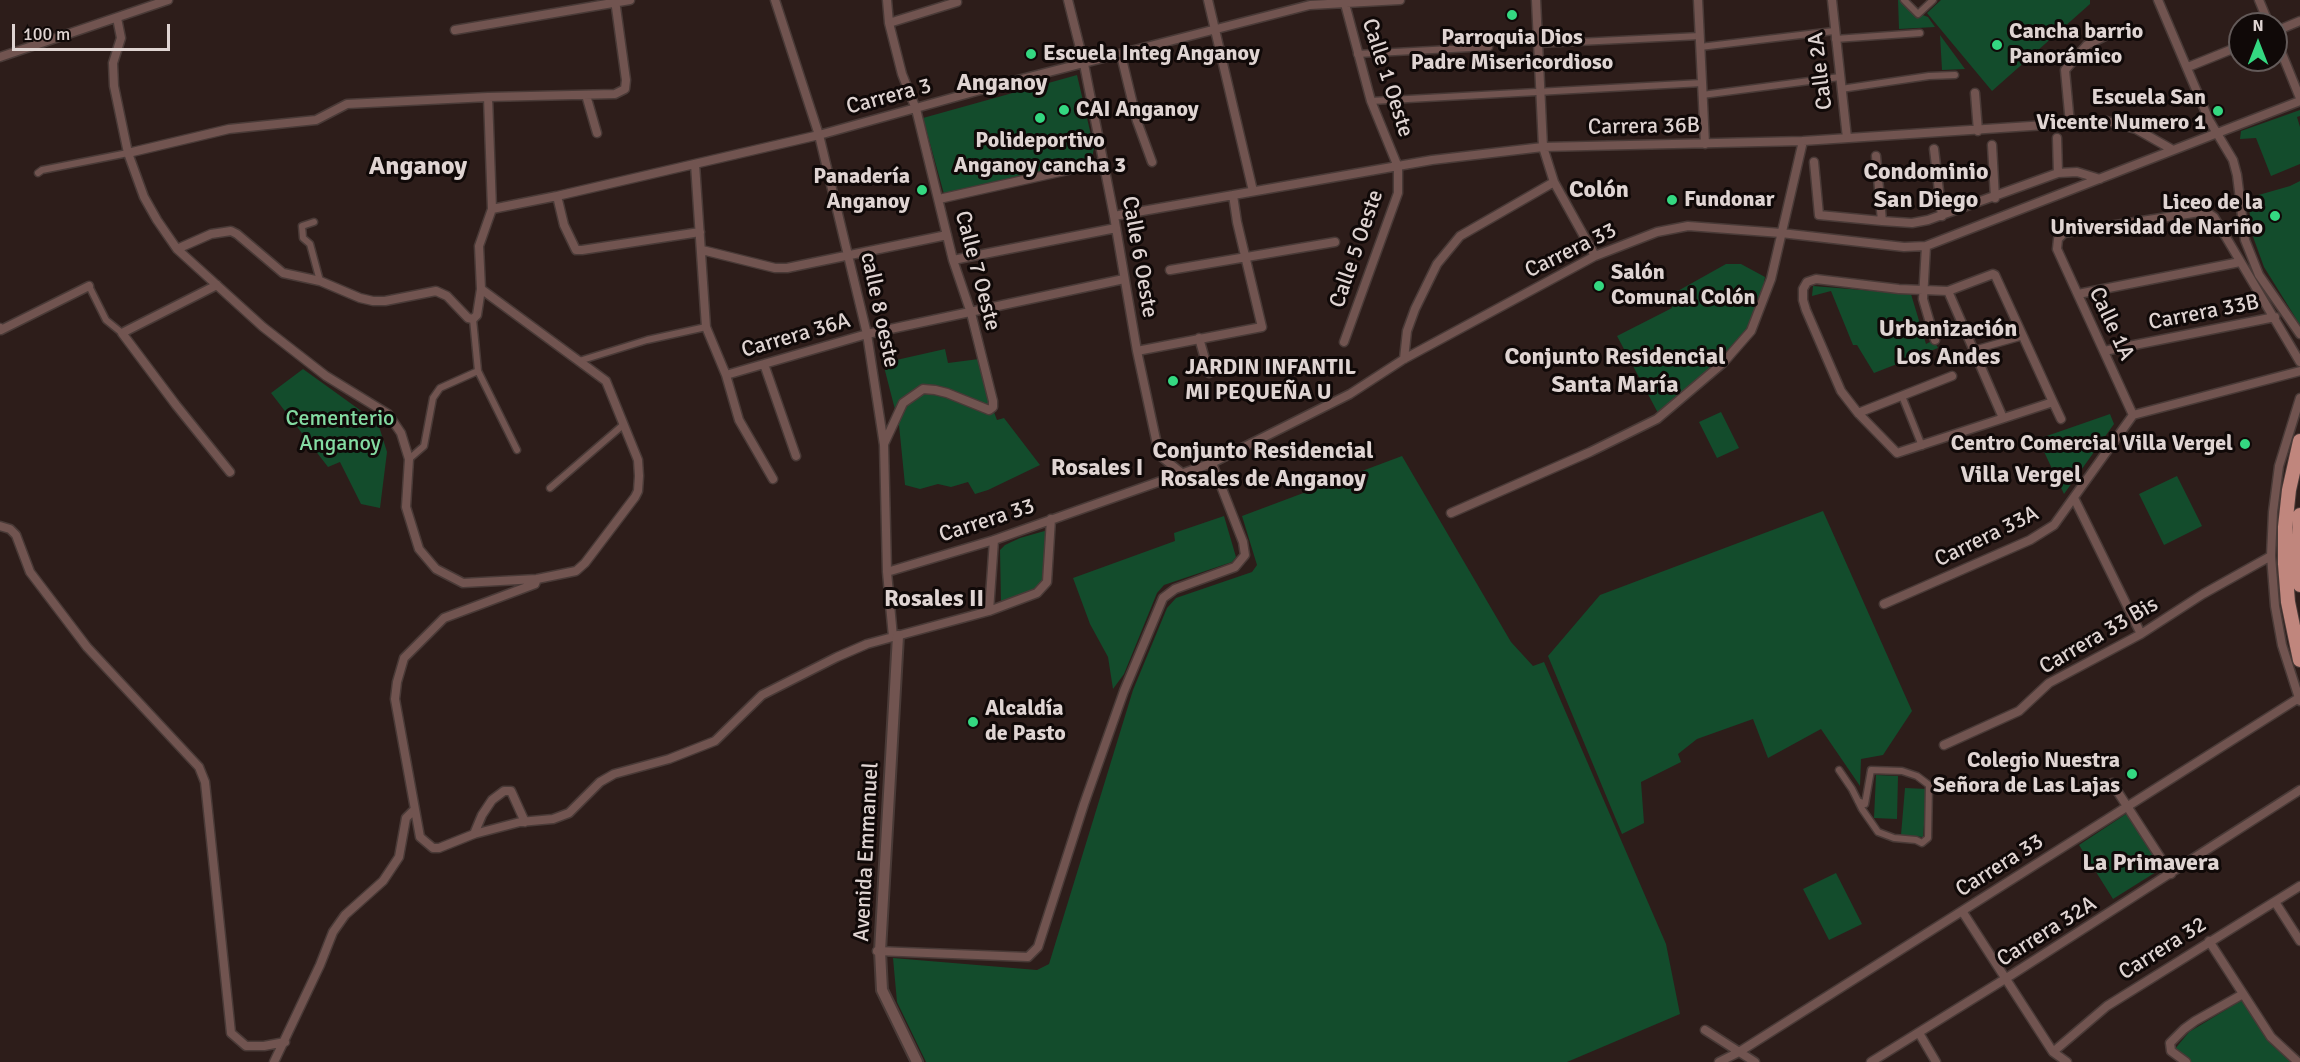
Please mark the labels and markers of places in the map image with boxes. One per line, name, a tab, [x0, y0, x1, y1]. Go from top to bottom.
marker: Parroquia Dios Padre Misericordioso	[1505, 8, 1519, 22]
place label: Cancha barrio Panorámico	[2009, 19, 2143, 70]
place label: Parroquia Dios Padre Misericordioso	[1411, 25, 1613, 76]
marker: Cancha barrio Panorámico	[1990, 38, 2004, 52]
place label: Escuela Integ Anganoy	[1043, 41, 1260, 67]
marker: Escuela Integ Anganoy	[1024, 47, 1038, 61]
place label: Escuela San Vicente Numero 1	[2036, 85, 2206, 136]
place label: CAI Anganoy	[1076, 97, 1199, 123]
marker: CAI Anganoy	[1057, 103, 1071, 117]
marker: Escuela San Vicente Numero 1	[2211, 104, 2225, 118]
marker: Polideportivo Anganoy cancha 3	[1033, 111, 1047, 125]
place label: Polideportivo Anganoy cancha 3	[954, 128, 1126, 180]
place label: Panadería Anganoy	[813, 164, 910, 216]
marker: Panadería Anganoy	[915, 183, 929, 197]
place label: Fundonar	[1684, 187, 1775, 213]
place label: Liceo de la Universidad de Nariño	[2050, 190, 2263, 242]
marker: Fundonar	[1665, 193, 1679, 207]
marker: Liceo de la Universidad de Nariño	[2268, 209, 2282, 223]
place label: Salón Comunal Colón	[1611, 260, 1756, 312]
marker: Salón Comunal Colón	[1592, 279, 1606, 293]
place label: JARDIN INFANTIL MI PEQUEÑA U	[1185, 355, 1356, 406]
marker: JARDIN INFANTIL MI PEQUEÑA U	[1166, 374, 1180, 388]
place label: Centro Comercial Villa Vergel	[1951, 431, 2233, 457]
marker: Centro Comercial Villa Vergel	[2238, 437, 2252, 451]
place label: Alcaldía de Pasto	[985, 696, 1066, 748]
marker: Alcaldía de Pasto	[966, 715, 980, 729]
place label: Colegio Nuestra Señora de Las Lajas	[1933, 748, 2120, 800]
marker: Colegio Nuestra Señora de Las Lajas	[2125, 767, 2139, 781]

